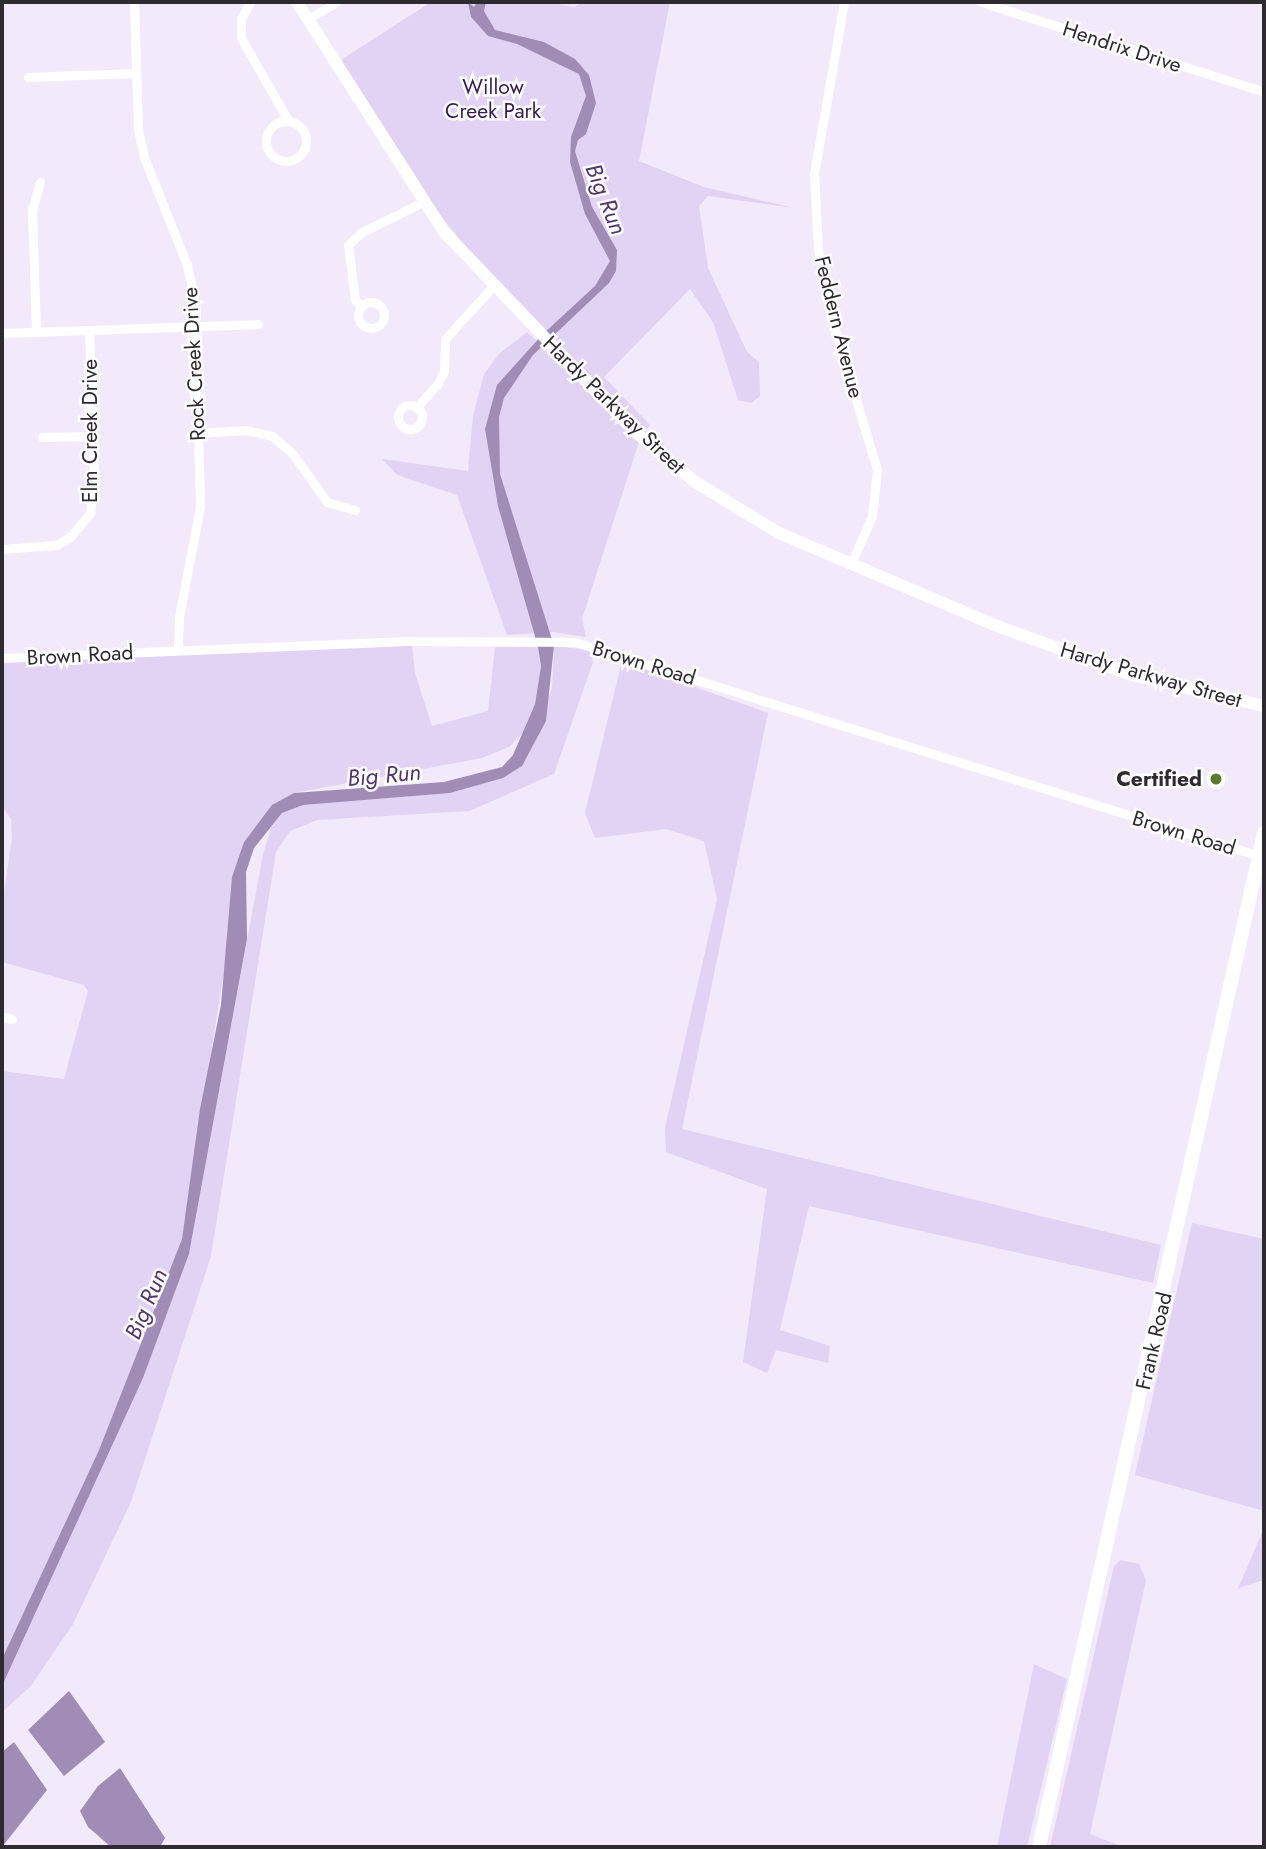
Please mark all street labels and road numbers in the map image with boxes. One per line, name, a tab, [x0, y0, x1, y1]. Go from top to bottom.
street label: Hendrix Drive	[1059, 16, 1185, 78]
street label: Feddern Avenue	[809, 253, 869, 401]
street label: Rock Creek Drive	[177, 286, 211, 442]
street label: Hardy Parkway Street	[538, 331, 690, 479]
street label: Elm Creek Drive	[77, 359, 103, 503]
street label: Brown Road	[589, 635, 699, 691]
street label: Hardy Parkway Street	[1057, 637, 1245, 713]
street label: Brown Road	[26, 640, 134, 670]
street label: Brown Road	[1129, 805, 1239, 861]
street label: Frank Road	[1131, 1290, 1177, 1392]

